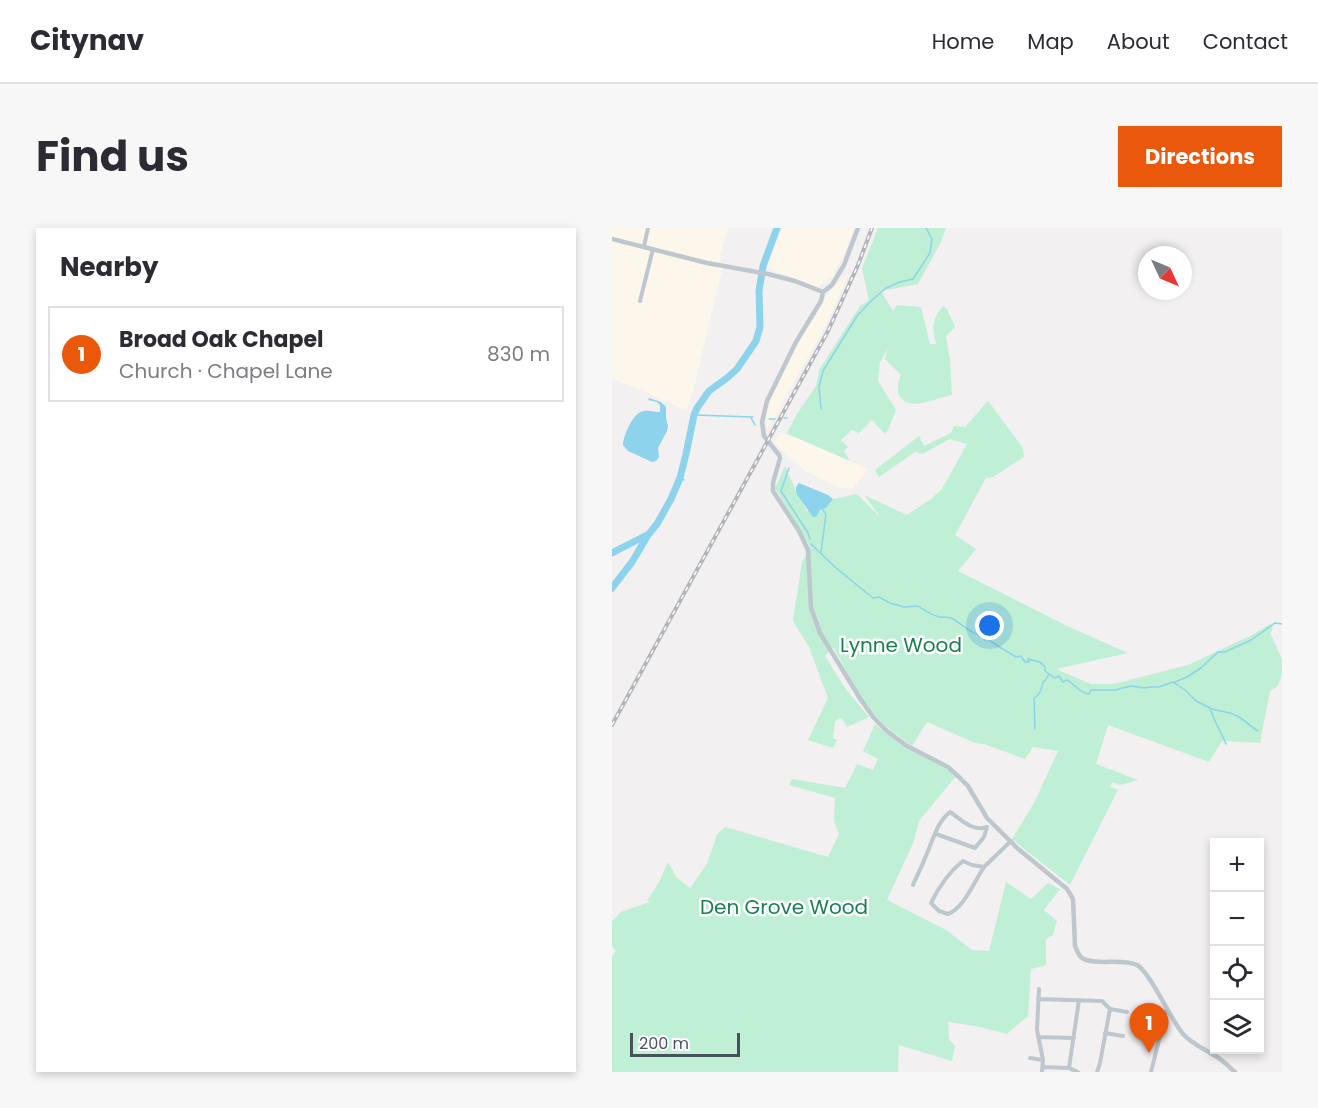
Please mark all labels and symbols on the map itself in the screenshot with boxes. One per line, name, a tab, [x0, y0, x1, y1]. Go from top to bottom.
north arrow	[1138, 246, 1192, 300]
your location	[975, 611, 1004, 640]
park label: Lynne Wood	[840, 631, 962, 659]
park label: Den Grove Wood	[700, 893, 868, 921]
pin: 1	[1130, 1004, 1168, 1053]
scale bar	[630, 1030, 740, 1058]

